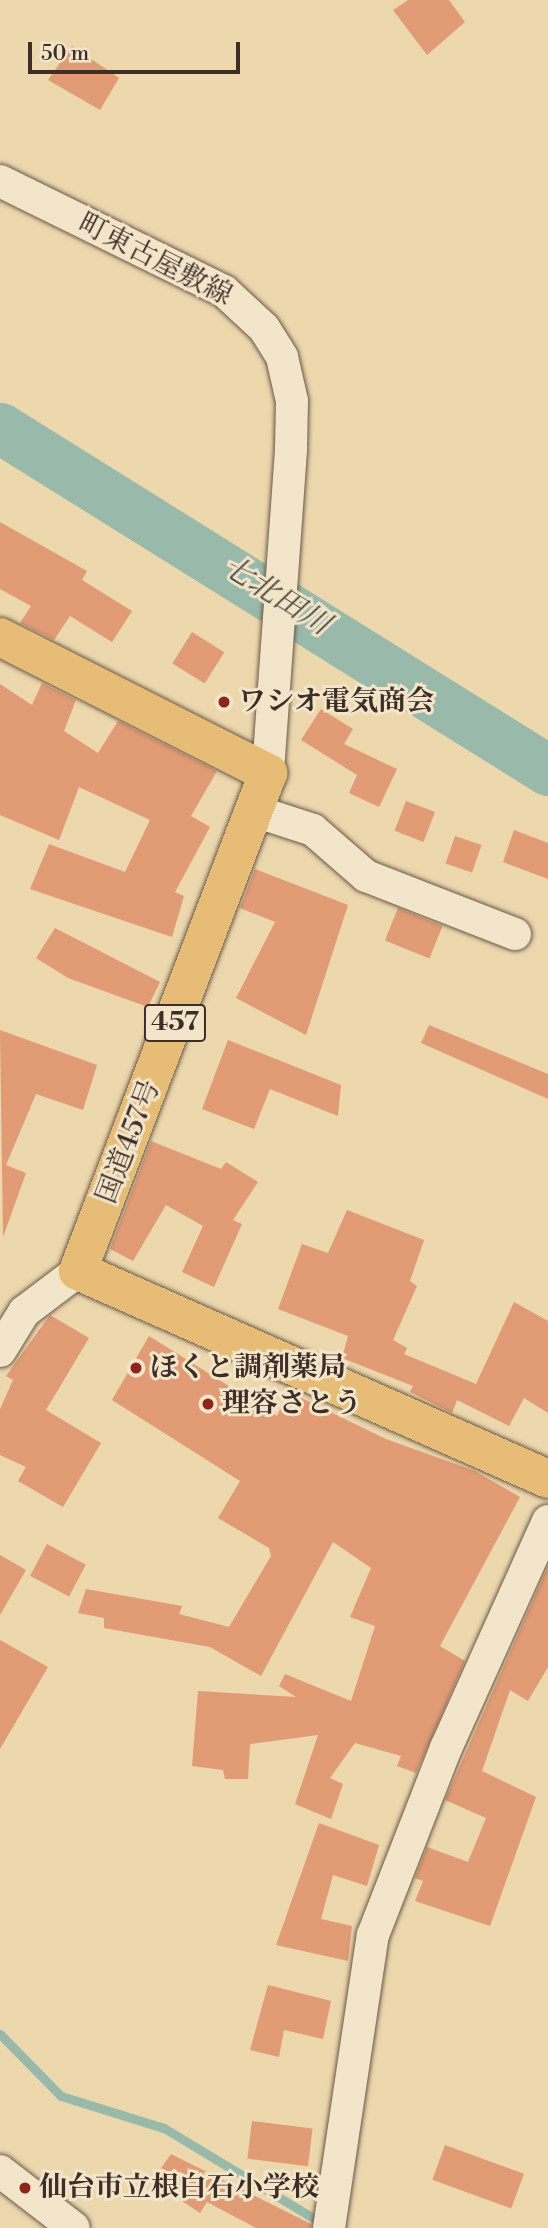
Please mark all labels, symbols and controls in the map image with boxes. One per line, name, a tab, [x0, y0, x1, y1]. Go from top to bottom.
scale bar	[32, 28, 243, 72]
text: 50 m	[41, 41, 89, 67]
street label: 町東古屋敷線	[73, 207, 237, 313]
water label: 七北田川	[216, 549, 336, 643]
place label: ワシオ電気商会	[238, 685, 434, 719]
marker: ワシオ電気商会	[216, 694, 232, 710]
road number: 457	[144, 1000, 206, 1046]
street label: 国道457号	[90, 1076, 168, 1208]
place label: ほくと調剤薬局	[150, 1351, 346, 1385]
marker: ほくと調剤薬局	[128, 1360, 144, 1376]
place label: 理容さとう	[222, 1387, 362, 1421]
marker: 理容さとう	[200, 1396, 216, 1412]
place label: 仙台市立根白石小学校	[39, 2171, 319, 2205]
marker: 仙台市立根白石小学校	[17, 2180, 33, 2196]

